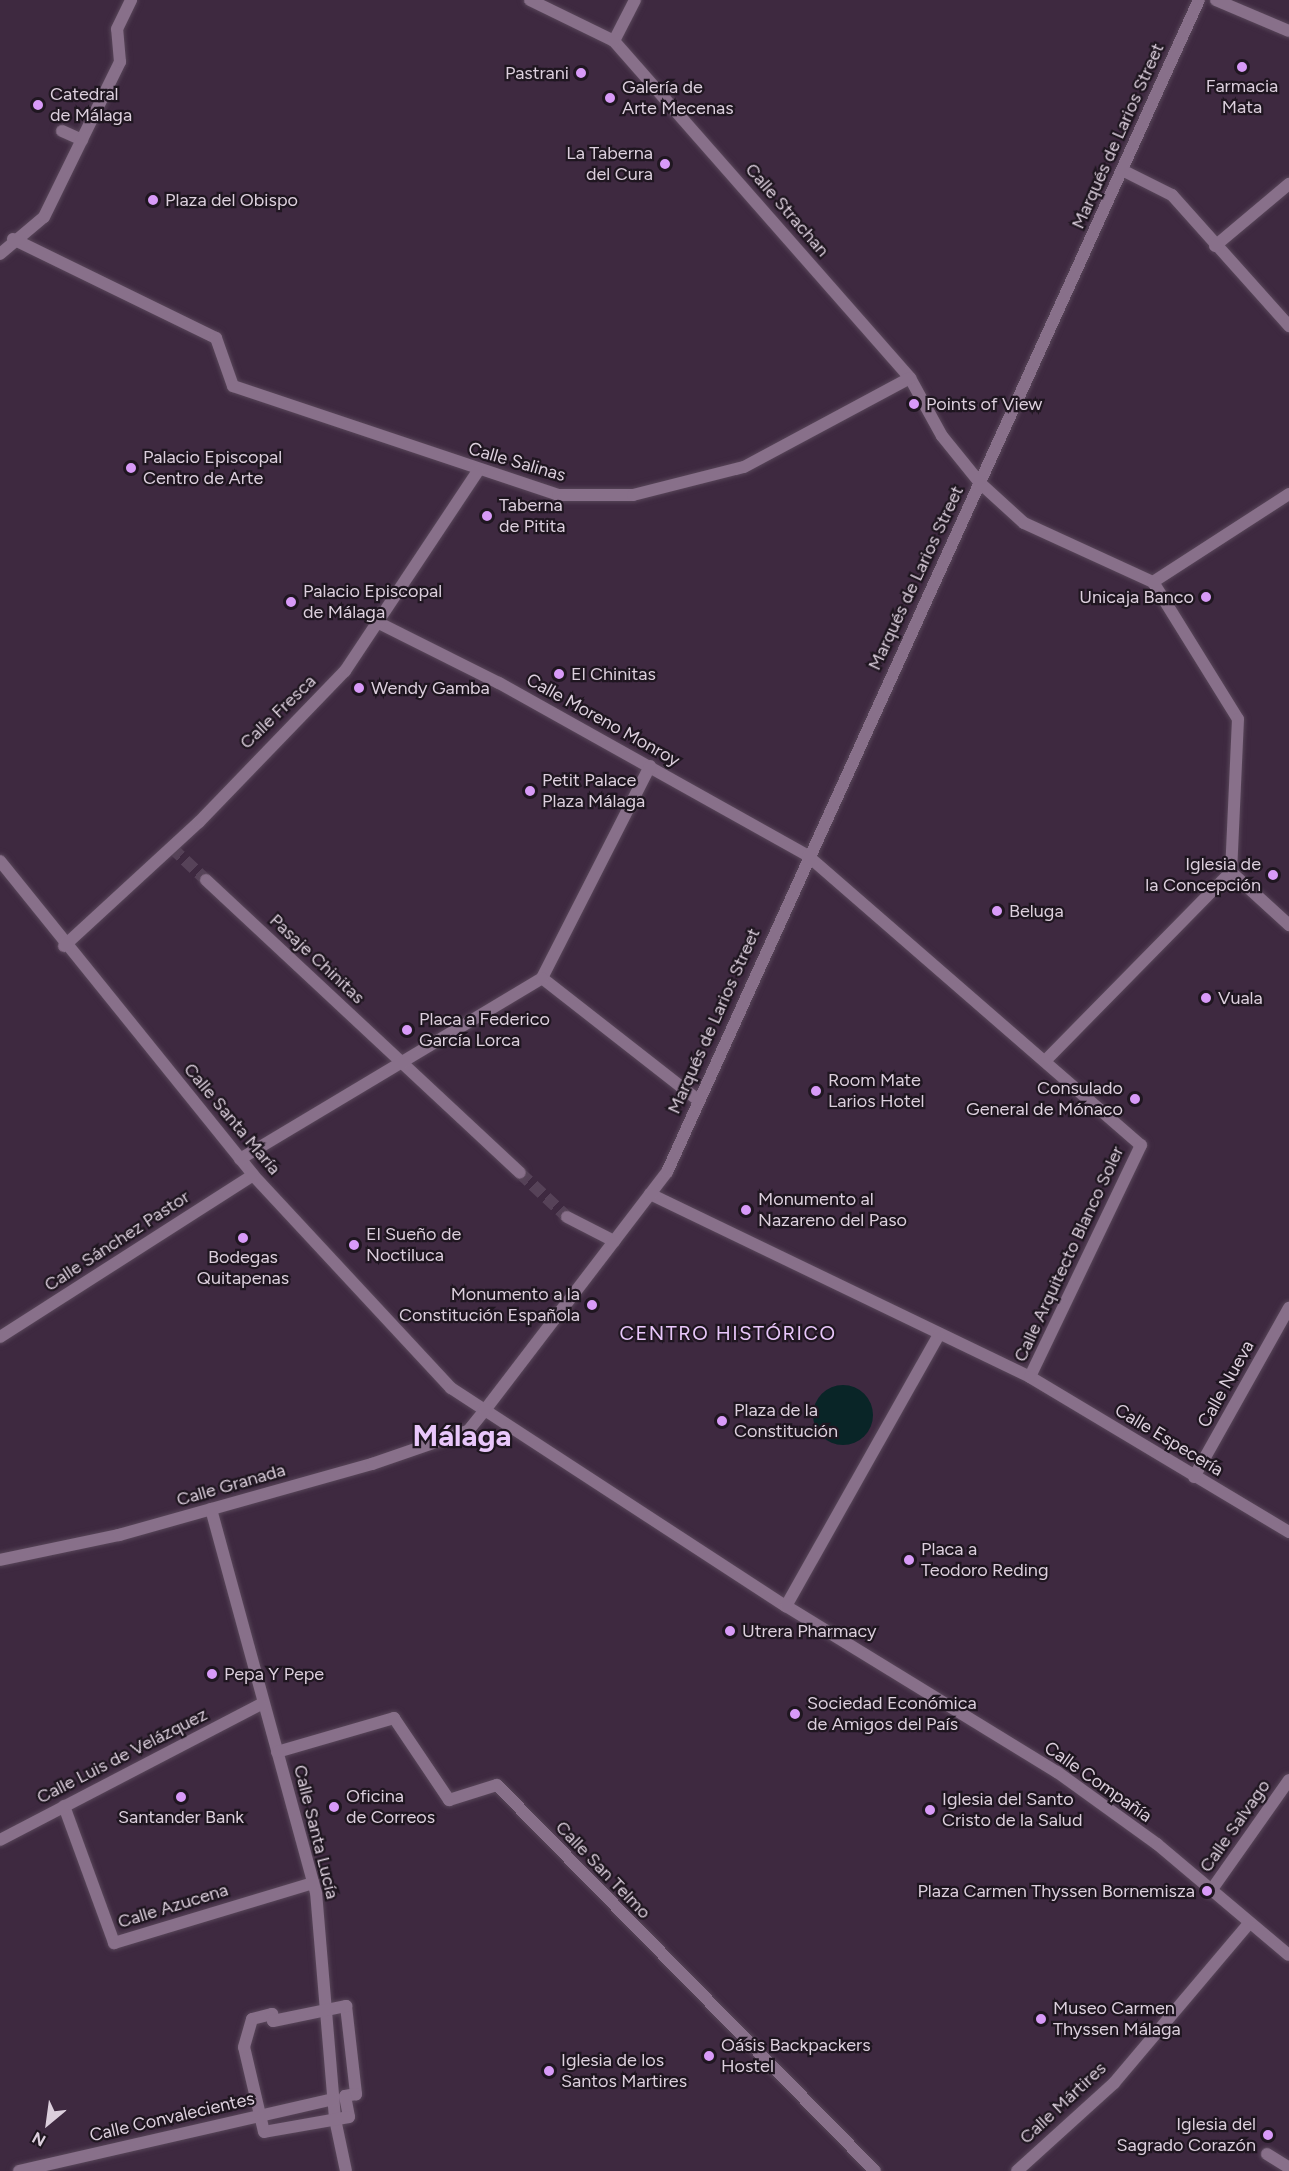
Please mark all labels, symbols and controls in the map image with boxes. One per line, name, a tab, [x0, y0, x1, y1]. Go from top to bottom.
street label: Marqués de Larios Street	[1067, 40, 1169, 232]
marker: Farmacia Mata	[1235, 60, 1249, 74]
place label: Pastrani	[505, 62, 569, 84]
marker: Pastrani	[574, 66, 588, 80]
place label: Farmacia Mata	[1206, 76, 1278, 118]
place label: Galería de Arte Mecenas	[622, 77, 734, 119]
place label: Catedral de Málaga	[50, 84, 132, 127]
marker: Galería de Arte Mecenas	[603, 91, 617, 105]
marker: Catedral de Málaga	[31, 98, 45, 112]
place label: La Taberna del Cura	[566, 143, 653, 186]
marker: La Taberna del Cura	[658, 157, 672, 171]
street label: Calle Strachan	[741, 159, 833, 261]
place label: Plaza del Obispo	[165, 189, 298, 211]
marker: Plaza del Obispo	[146, 193, 160, 207]
place label: Points of View	[926, 393, 1042, 415]
marker: Points of View	[907, 397, 921, 411]
street label: Calle Salinas	[466, 438, 568, 486]
place label: Palacio Episcopal Centro de Arte	[143, 447, 282, 490]
marker: Palacio Episcopal Centro de Arte	[124, 461, 138, 475]
street label: Marqués de Larios Street	[864, 482, 968, 674]
place label: Taberna de Pitita	[499, 495, 565, 538]
marker: Taberna de Pitita	[480, 509, 494, 523]
place label: Palacio Episcopal de Málaga	[303, 581, 442, 624]
place label: Unicaja Banco	[1079, 586, 1194, 608]
marker: Unicaja Banco	[1199, 590, 1213, 604]
marker: Palacio Episcopal de Málaga	[284, 595, 298, 609]
place label: El Chinitas	[571, 663, 656, 685]
marker: El Chinitas	[552, 667, 566, 681]
street label: Calle Moreno Monroy	[522, 669, 684, 771]
street label: Calle Fresca	[236, 670, 320, 754]
place label: Wendy Gamba	[371, 677, 490, 699]
marker: Wendy Gamba	[352, 681, 366, 695]
place label: Petit Palace Plaza Málaga	[542, 770, 645, 812]
marker: Petit Palace Plaza Málaga	[523, 784, 537, 798]
place label: Iglesia de la Concepción	[1145, 854, 1261, 896]
marker: Iglesia de la Concepción	[1266, 868, 1280, 882]
place label: Beluga	[1009, 900, 1064, 922]
marker: Beluga	[990, 904, 1004, 918]
street label: Pasaje Chinitas	[265, 910, 369, 1008]
street label: Marqués de Larios Street	[663, 925, 765, 1117]
place label: Vuala	[1218, 987, 1263, 1009]
marker: Vuala	[1199, 991, 1213, 1005]
place label: Placa a Federico García Lorca	[419, 1009, 550, 1052]
marker: Placa a Federico García Lorca	[400, 1023, 414, 1037]
street label: Calle Santa María	[179, 1059, 285, 1179]
place label: Room Mate Larios Hotel	[828, 1070, 925, 1112]
place label: Consulado General de Mónaco	[966, 1078, 1123, 1120]
marker: Room Mate Larios Hotel	[809, 1084, 823, 1098]
marker: Consulado General de Mónaco	[1128, 1092, 1142, 1106]
street label: Calle Arquitecto Blanco Soler	[1009, 1143, 1129, 1365]
street label: Calle Sánchez Pastor	[40, 1186, 194, 1296]
place label: Monumento al Nazareno del Paso	[758, 1189, 907, 1232]
marker: Monumento al Nazareno del Paso	[739, 1203, 753, 1217]
place label: El Sueño de Noctiluca	[366, 1224, 461, 1266]
marker: Bodegas Quitapenas	[236, 1231, 250, 1245]
marker: El Sueño de Noctiluca	[347, 1238, 361, 1252]
place label: Bodegas Quitapenas	[197, 1247, 289, 1290]
place label: Monumento a la Constitución Española	[399, 1284, 580, 1326]
marker: Monumento a la Constitución Española	[585, 1298, 599, 1312]
district label: CENTRO HISTÓRICO	[620, 1321, 836, 1345]
street label: Calle Nueva	[1193, 1337, 1259, 1431]
street label: Calle Especería	[1111, 1399, 1227, 1481]
place label: Plaza de la Constitución	[734, 1400, 838, 1442]
marker: Plaza de la Constitución	[715, 1414, 729, 1428]
district label: Málaga	[413, 1418, 511, 1454]
street label: Calle Granada	[174, 1459, 288, 1511]
place label: Placa a Teodoro Reding	[921, 1539, 1048, 1582]
marker: Placa a Teodoro Reding	[902, 1553, 916, 1567]
place label: Utrera Pharmacy	[742, 1620, 876, 1642]
marker: Utrera Pharmacy	[723, 1624, 737, 1638]
place label: Pepa Y Pepe	[224, 1663, 324, 1685]
marker: Pepa Y Pepe	[205, 1667, 219, 1681]
place label: Sociedad Económica de Amigos del País	[807, 1693, 977, 1736]
street label: Calle Luis de Velázquez	[33, 1704, 211, 1808]
marker: Sociedad Económica de Amigos del País	[788, 1707, 802, 1721]
street label: Calle Compañía	[1040, 1737, 1156, 1827]
street label: Calle Santa Lucía	[289, 1763, 343, 1901]
street label: Calle Salvago	[1195, 1776, 1275, 1876]
place label: Oficina de Correos	[346, 1786, 435, 1828]
place label: Iglesia del Santo Cristo de la Salud	[942, 1789, 1082, 1832]
marker: Santander Bank	[174, 1790, 188, 1804]
marker: Oficina de Correos	[327, 1800, 341, 1814]
marker: Iglesia del Santo Cristo de la Salud	[923, 1803, 937, 1817]
place label: Santander Bank	[118, 1806, 244, 1828]
street label: Calle San Telmo	[551, 1817, 655, 1923]
street label: Calle Azucena	[115, 1879, 231, 1933]
place label: Plaza Carmen Thyssen Bornemisza	[917, 1880, 1195, 1902]
marker: Plaza Carmen Thyssen Bornemisza	[1200, 1884, 1214, 1898]
place label: Museo Carmen Thyssen Málaga	[1053, 1998, 1181, 2040]
marker: Museo Carmen Thyssen Málaga	[1034, 2012, 1048, 2026]
place label: Oásis Backpackers Hostel	[721, 2035, 871, 2078]
marker: Oásis Backpackers Hostel	[702, 2049, 716, 2063]
place label: Iglesia de los Santos Martires	[561, 2050, 687, 2092]
street label: Calle Mártires	[1015, 2058, 1111, 2148]
marker: Iglesia de los Santos Martires	[542, 2064, 556, 2078]
street label: Calle Convalecientes	[87, 2088, 257, 2146]
north arrow	[18, 2093, 78, 2153]
place label: Iglesia del Sagrado Corazón	[1117, 2114, 1256, 2156]
text: N	[29, 2128, 49, 2150]
marker: Iglesia del Sagrado Corazón	[1261, 2128, 1275, 2142]

